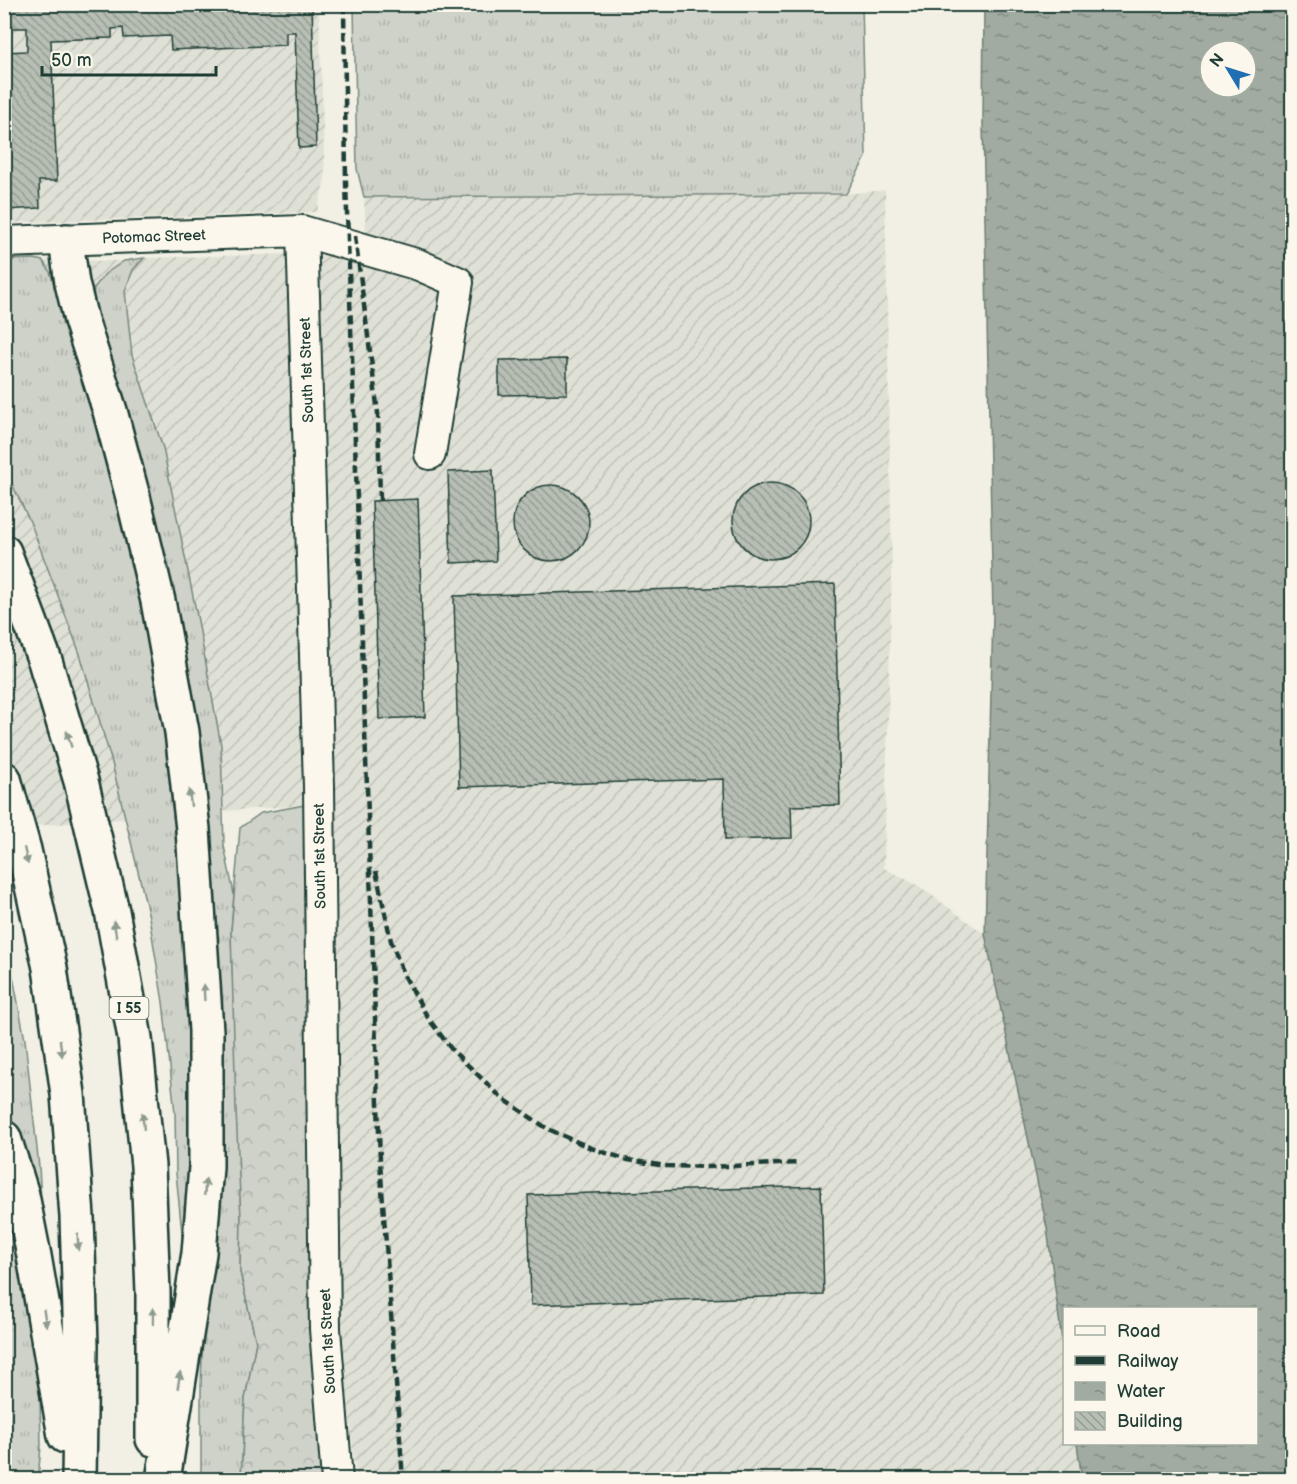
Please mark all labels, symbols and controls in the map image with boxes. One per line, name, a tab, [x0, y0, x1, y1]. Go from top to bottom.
scale bar	[42, 39, 216, 77]
north arrow	[1198, 39, 1258, 99]
text: 50 m	[51, 50, 92, 71]
text: N	[1206, 50, 1229, 71]
street label: Potomac Street	[102, 226, 207, 248]
street label: South 1st Street	[296, 317, 318, 423]
one-way arrow	[64, 730, 73, 748]
one-way arrow	[185, 788, 194, 807]
street label: South 1st Street	[310, 803, 330, 909]
one-way arrow	[21, 847, 31, 865]
one-way arrow	[110, 919, 119, 938]
one-way arrow	[199, 983, 208, 1002]
road number: I 55	[110, 997, 148, 1019]
one-way arrow	[57, 1038, 66, 1057]
one-way arrow	[139, 1112, 148, 1131]
one-way arrow	[200, 1178, 210, 1197]
one-way arrow	[73, 1232, 83, 1251]
street label: South 1st Street	[316, 1287, 340, 1394]
one-way arrow	[148, 1307, 158, 1326]
legend	[1063, 1307, 1258, 1445]
one-way arrow	[40, 1308, 49, 1327]
text: Road	[1117, 1321, 1161, 1342]
text: Railway	[1117, 1351, 1179, 1372]
one-way arrow	[175, 1371, 184, 1390]
text: Water	[1117, 1381, 1165, 1402]
text: Building	[1117, 1411, 1183, 1432]

